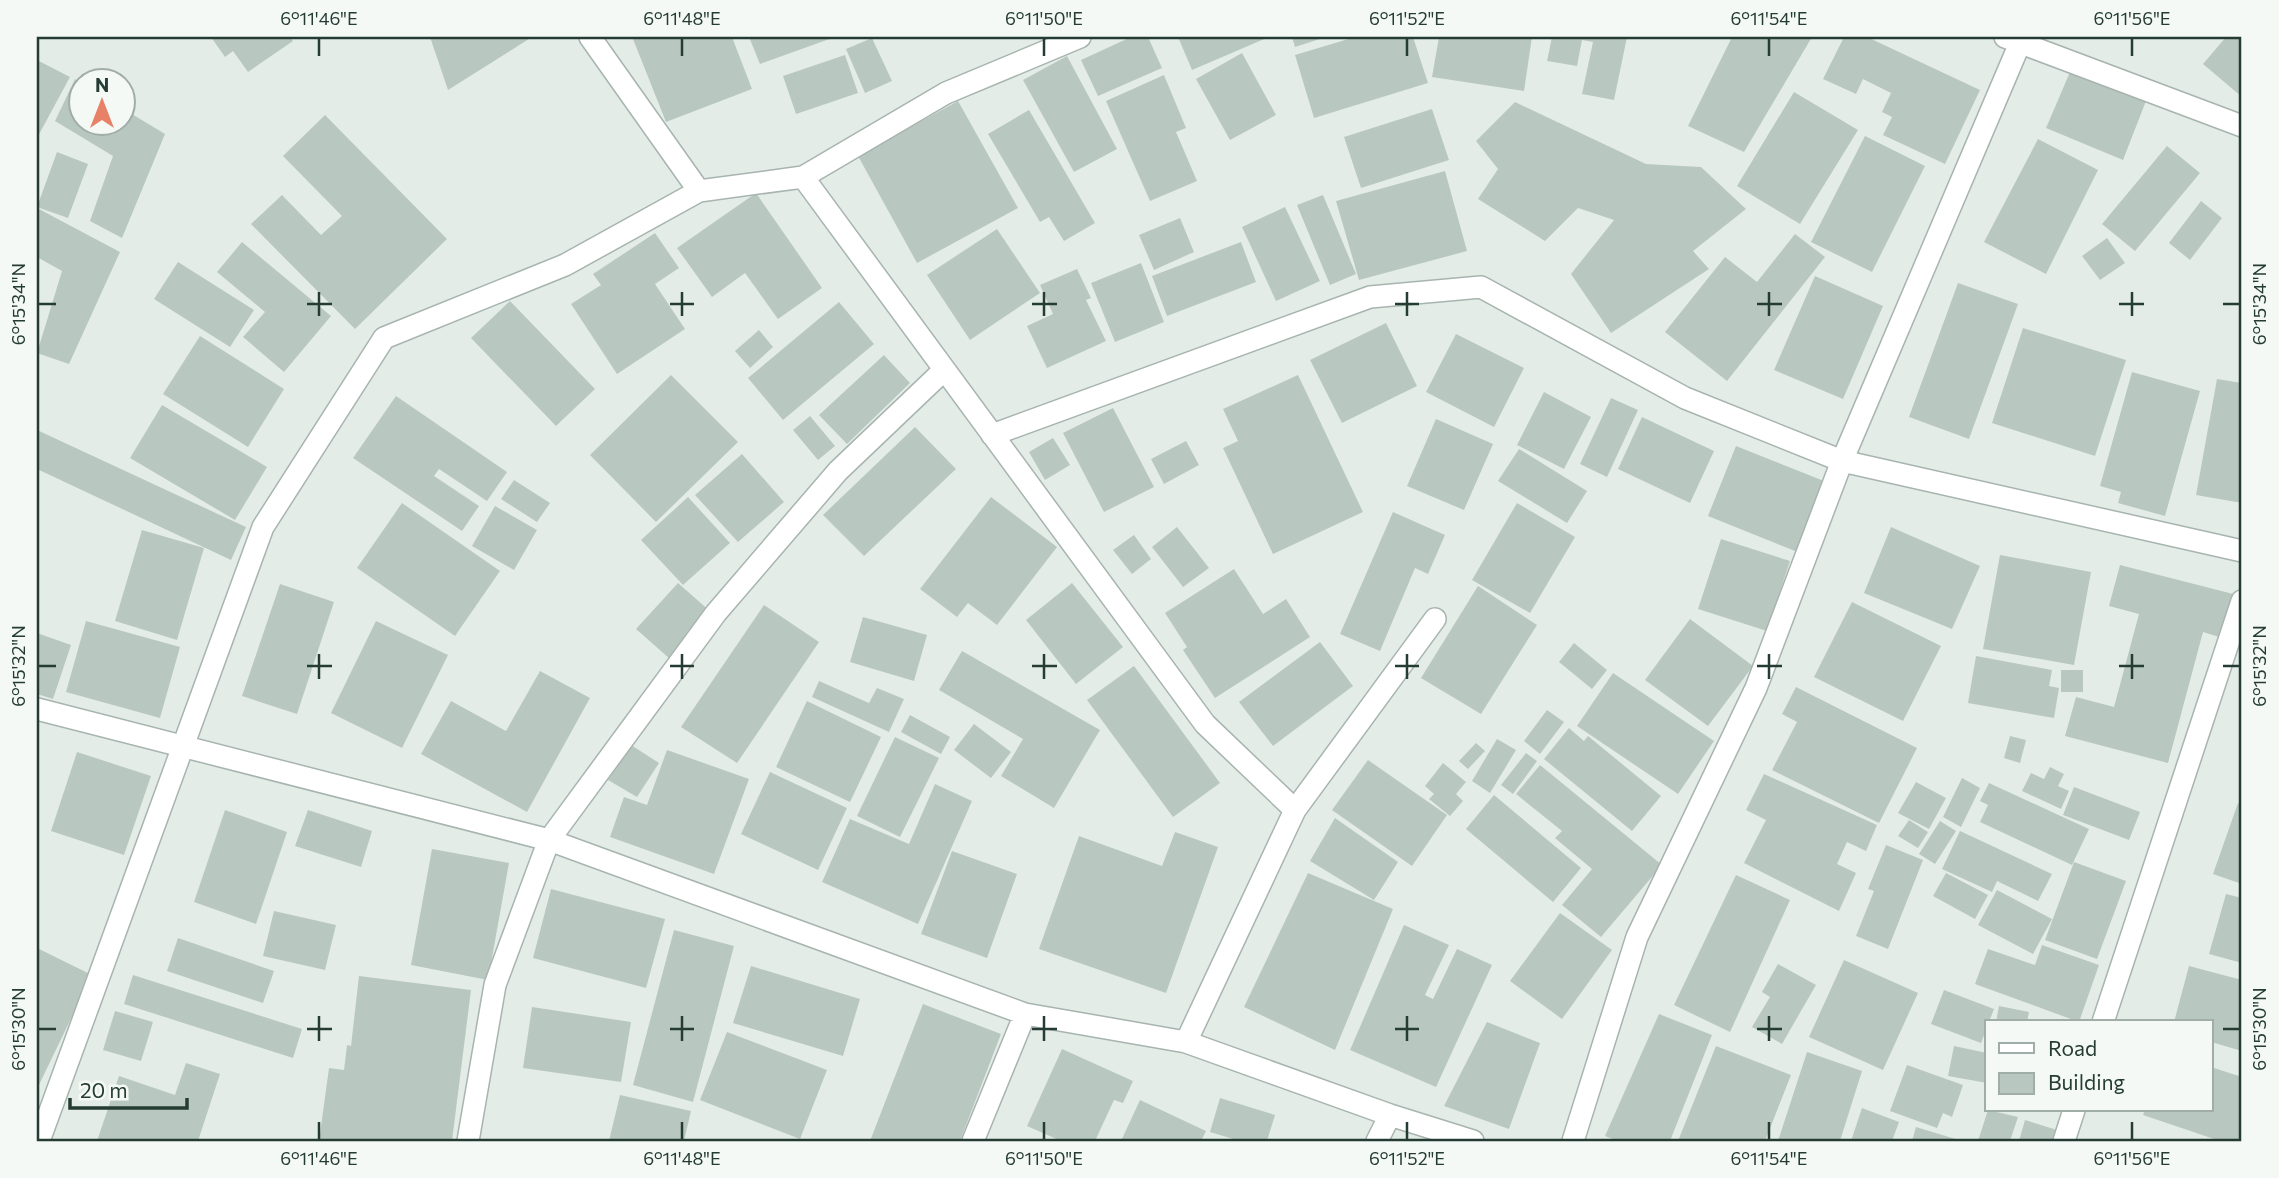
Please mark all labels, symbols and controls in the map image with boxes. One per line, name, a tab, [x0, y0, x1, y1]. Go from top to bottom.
text: 6°11'46"E	[280, 7, 358, 29]
text: 6°11'48"E	[643, 7, 721, 29]
text: 6°11'50"E	[1005, 7, 1083, 29]
text: 6°11'52"E	[1369, 7, 1445, 29]
text: 6°11'54"E	[1731, 7, 1807, 29]
text: 6°11'56"E	[2093, 7, 2171, 29]
north arrow	[66, 66, 136, 136]
text: N	[95, 73, 109, 96]
text: 6°15'34"N	[7, 263, 29, 345]
text: 6°15'34"N	[2248, 263, 2270, 345]
text: 6°15'32"N	[7, 625, 29, 707]
text: 6°15'32"N	[2248, 625, 2270, 707]
text: 6°15'30"N	[7, 987, 29, 1071]
text: 6°15'30"N	[2248, 987, 2270, 1071]
legend	[1985, 1020, 2212, 1112]
text: Road	[2048, 1035, 2097, 1060]
scale bar	[70, 1066, 187, 1110]
text: Building	[2048, 1069, 2125, 1094]
text: 20 m	[80, 1077, 128, 1102]
text: 6°11'46"E	[280, 1147, 358, 1169]
text: 6°11'48"E	[643, 1147, 721, 1169]
text: 6°11'50"E	[1005, 1147, 1083, 1169]
text: 6°11'52"E	[1369, 1147, 1445, 1169]
text: 6°11'54"E	[1731, 1147, 1807, 1169]
text: 6°11'56"E	[2093, 1147, 2171, 1169]

